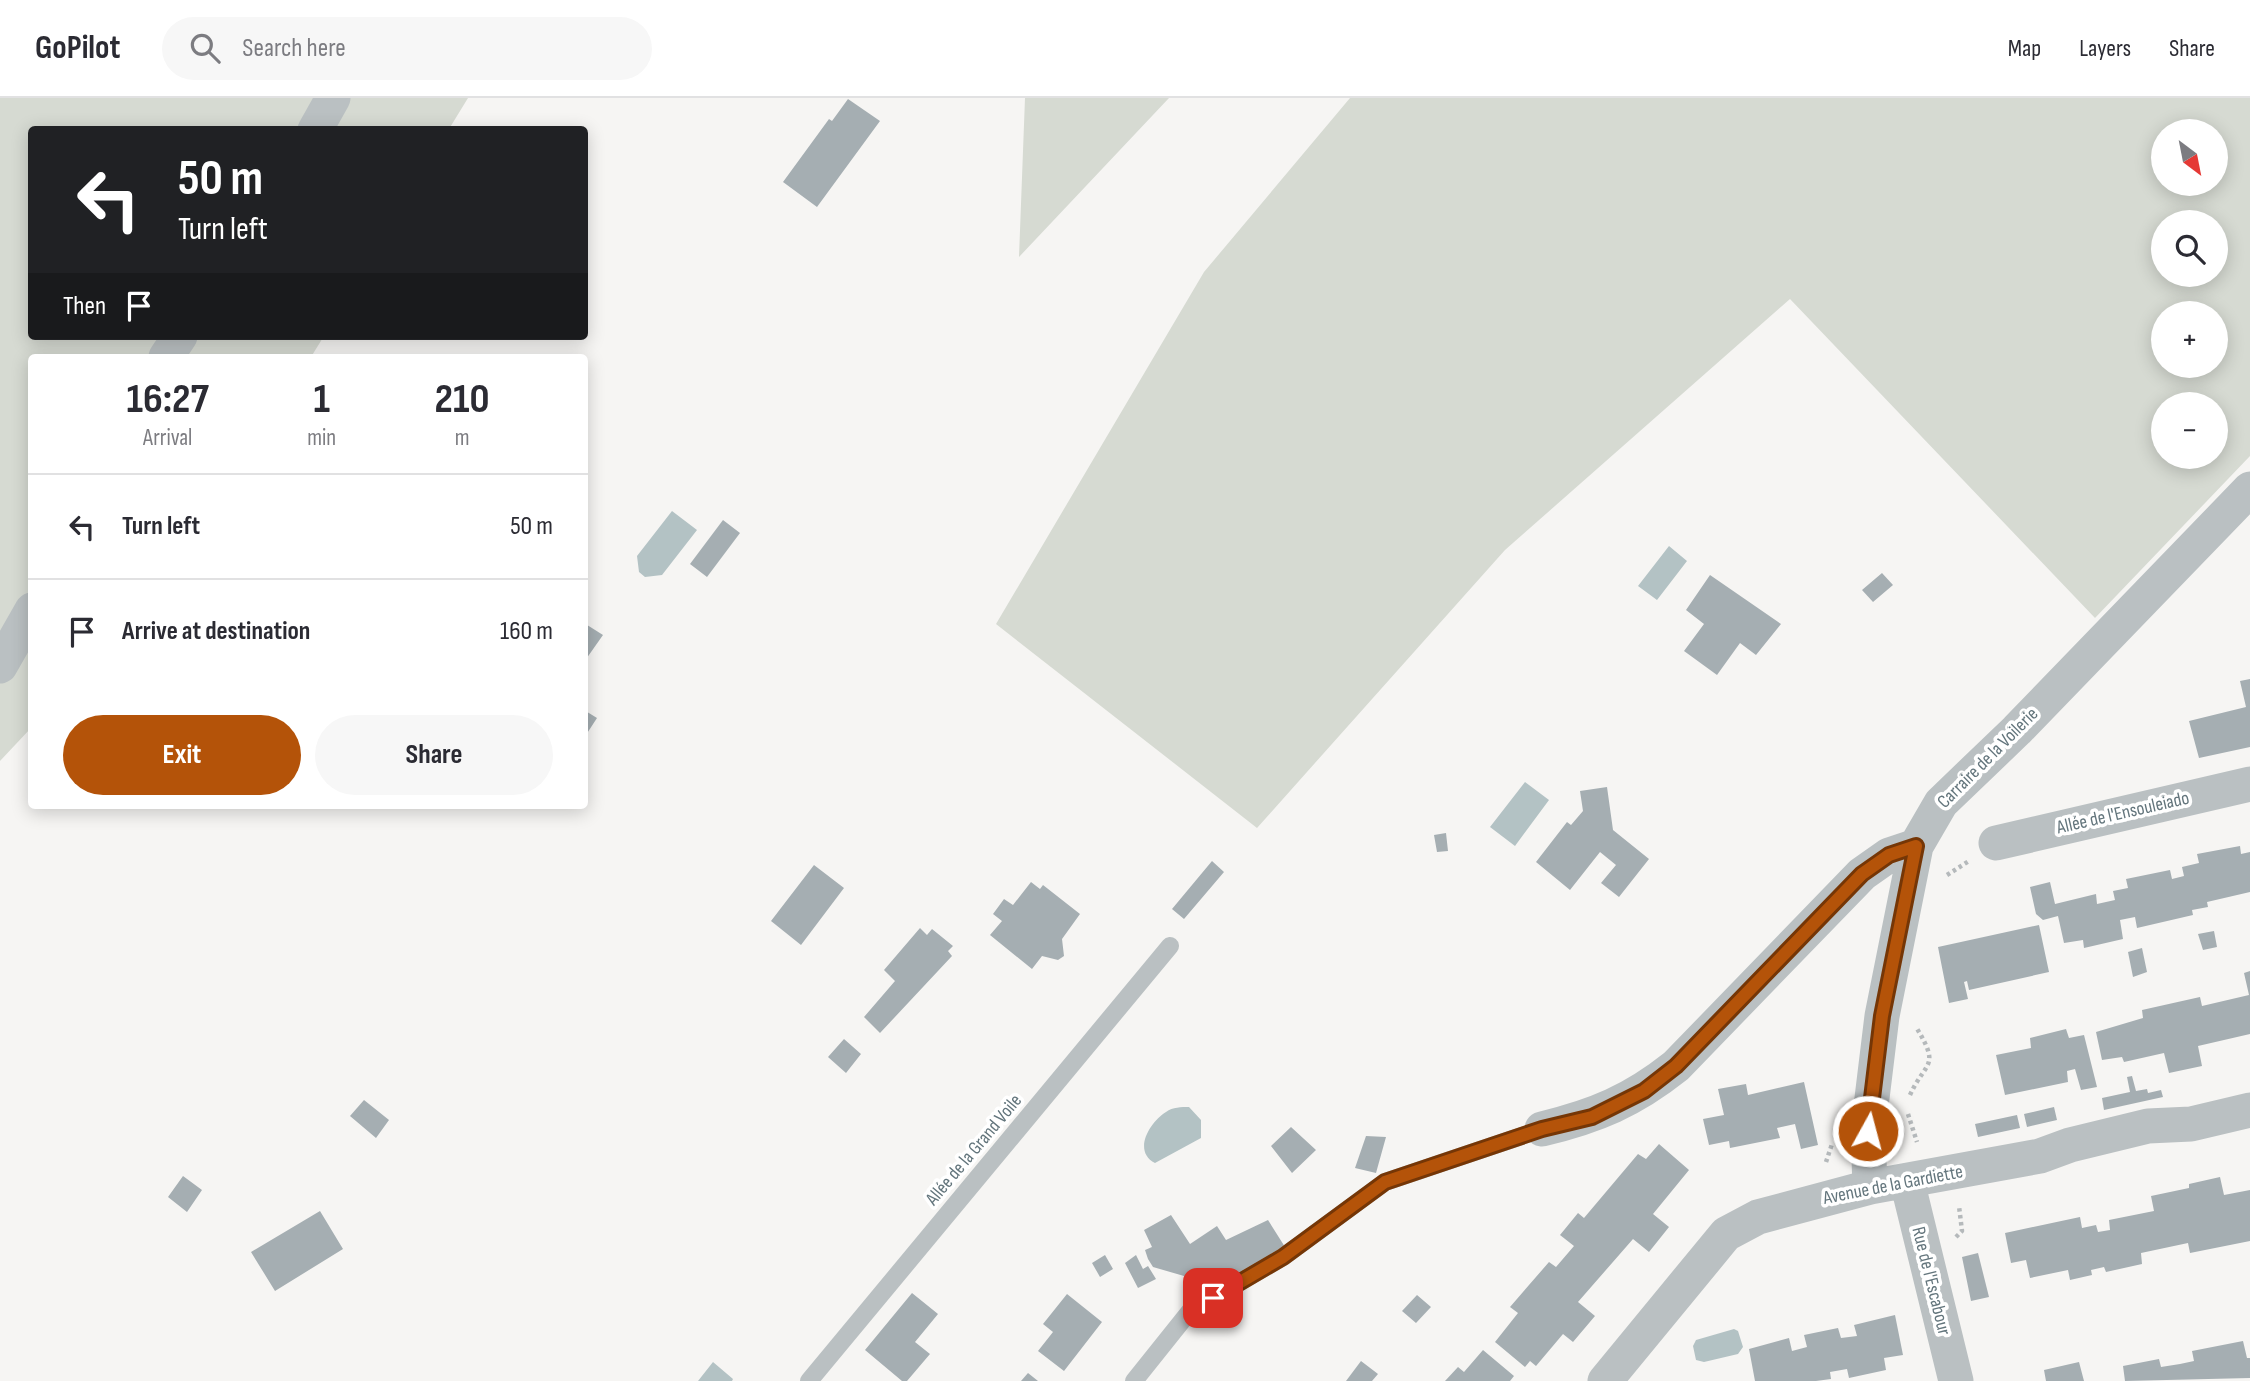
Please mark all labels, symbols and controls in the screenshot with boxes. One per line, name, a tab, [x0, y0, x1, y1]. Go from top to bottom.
search box	[162, 17, 652, 80]
text: GoPilot	[35, 28, 120, 68]
icon: search	[186, 29, 224, 67]
text: Search here	[242, 33, 346, 64]
text: Map	[2008, 34, 2041, 63]
text: Layers	[2079, 34, 2131, 63]
text: Share	[2169, 34, 2215, 63]
north arrow	[2151, 119, 2228, 196]
map controls	[2151, 119, 2228, 469]
text: 50 m	[178, 150, 263, 209]
icon: left	[63, 154, 154, 245]
text: Turn left	[178, 210, 268, 249]
button: search	[2151, 210, 2228, 287]
icon: arrive	[120, 287, 158, 325]
text: Then	[63, 291, 106, 322]
button: +	[2151, 301, 2228, 378]
text: 16:27	[126, 374, 209, 425]
text: 1	[313, 374, 330, 425]
text: 210	[435, 374, 490, 425]
button: −	[2151, 392, 2228, 469]
text: Arrival	[143, 424, 192, 452]
text: min	[307, 424, 336, 452]
text: m	[455, 424, 469, 452]
icon: left	[63, 508, 101, 546]
text: Turn left	[122, 511, 200, 542]
text: 50 m	[510, 511, 553, 542]
icon: arrive	[63, 613, 101, 651]
text: Arrive at destination	[122, 616, 310, 647]
text: 160 m	[500, 616, 553, 647]
street label: Carraire de la Voilerie	[1933, 703, 2043, 813]
button: Exit	[63, 715, 301, 795]
button: Share	[315, 715, 553, 795]
street label: Allée de l'Ensouleiado	[2054, 787, 2191, 840]
street label: Allée de la Grand Voile	[920, 1090, 1027, 1211]
position arrow	[1831, 1094, 1905, 1168]
street label: Avenue de la Gardiette	[1820, 1160, 1965, 1210]
street label: Rue de l'Escabour	[1906, 1224, 1956, 1338]
pin	[1183, 1268, 1243, 1328]
icon: arrive	[1194, 1279, 1232, 1317]

